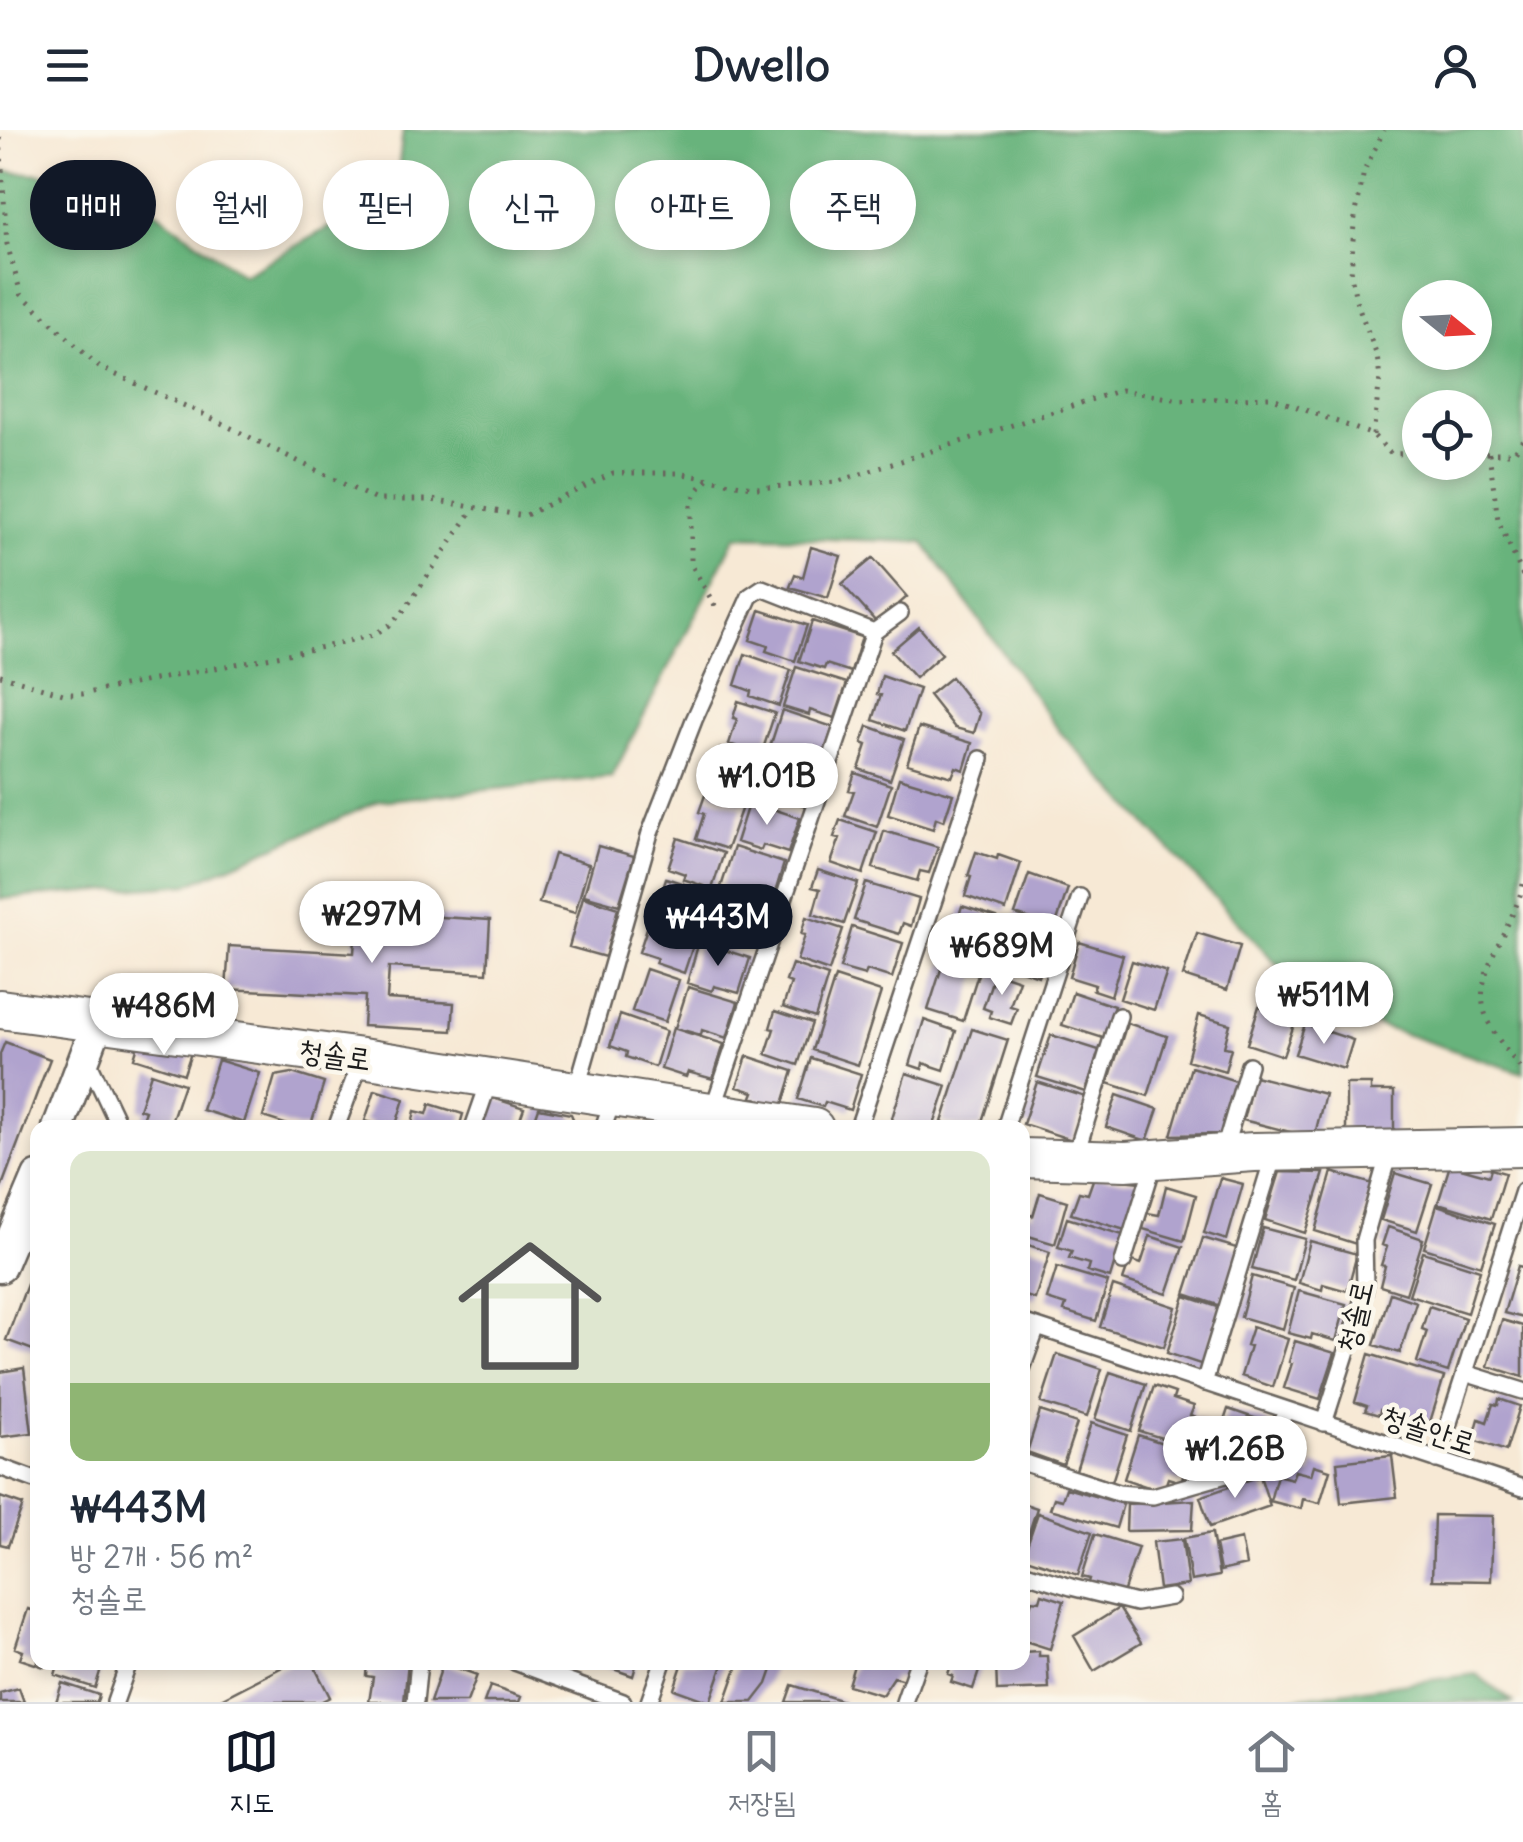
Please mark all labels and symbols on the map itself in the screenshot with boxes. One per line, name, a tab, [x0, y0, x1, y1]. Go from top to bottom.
north arrow	[1402, 280, 1492, 370]
pin: ₩1.01B	[686, 743, 848, 828]
pin: ₩297M	[302, 881, 442, 966]
pin: ₩443M	[648, 884, 788, 969]
pin: ₩689M	[932, 913, 1072, 998]
pin: ₩511M	[1254, 962, 1394, 1047]
pin: ₩486M	[94, 973, 234, 1058]
street label: 청솔로	[296, 1030, 374, 1078]
street label: 청솔로	[1327, 1276, 1381, 1356]
street label: 청솔안로	[1377, 1396, 1481, 1462]
pin: ₩1.26B	[1154, 1416, 1316, 1501]

